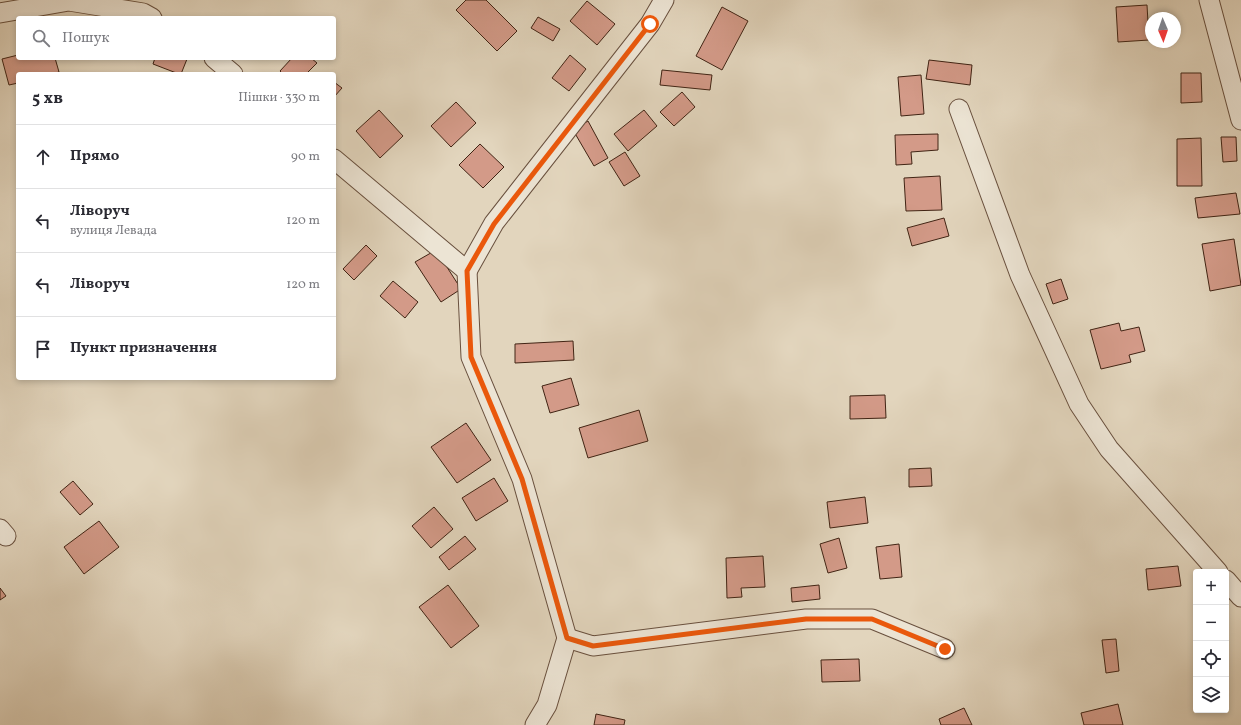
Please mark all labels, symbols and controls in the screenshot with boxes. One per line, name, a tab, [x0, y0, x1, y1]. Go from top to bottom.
north arrow	[1145, 12, 1181, 48]
route start	[641, 15, 659, 33]
search box	[16, 16, 336, 60]
icon: search	[30, 27, 52, 49]
text: Пошук	[62, 28, 110, 49]
text: 5 хв	[32, 87, 63, 110]
text: Пішки · 330 m	[238, 89, 320, 107]
icon: ahead	[32, 146, 54, 168]
text: Прямо	[70, 146, 119, 167]
text: 90 m	[291, 148, 320, 166]
text: Ліворуч	[70, 201, 130, 222]
icon: left	[32, 210, 54, 232]
text: 120 m	[286, 212, 320, 230]
text: вулиця Левада	[70, 222, 157, 240]
icon: left	[32, 274, 54, 296]
text: Ліворуч	[70, 274, 130, 295]
text: 120 m	[286, 276, 320, 294]
icon: arrive	[32, 338, 54, 360]
text: Пункт призначення	[70, 338, 217, 359]
map controls	[1193, 569, 1229, 713]
button: +	[1193, 569, 1229, 605]
button: −	[1193, 605, 1229, 641]
route end	[936, 640, 954, 658]
button: locate	[1193, 641, 1229, 677]
button: layers	[1193, 677, 1229, 713]

